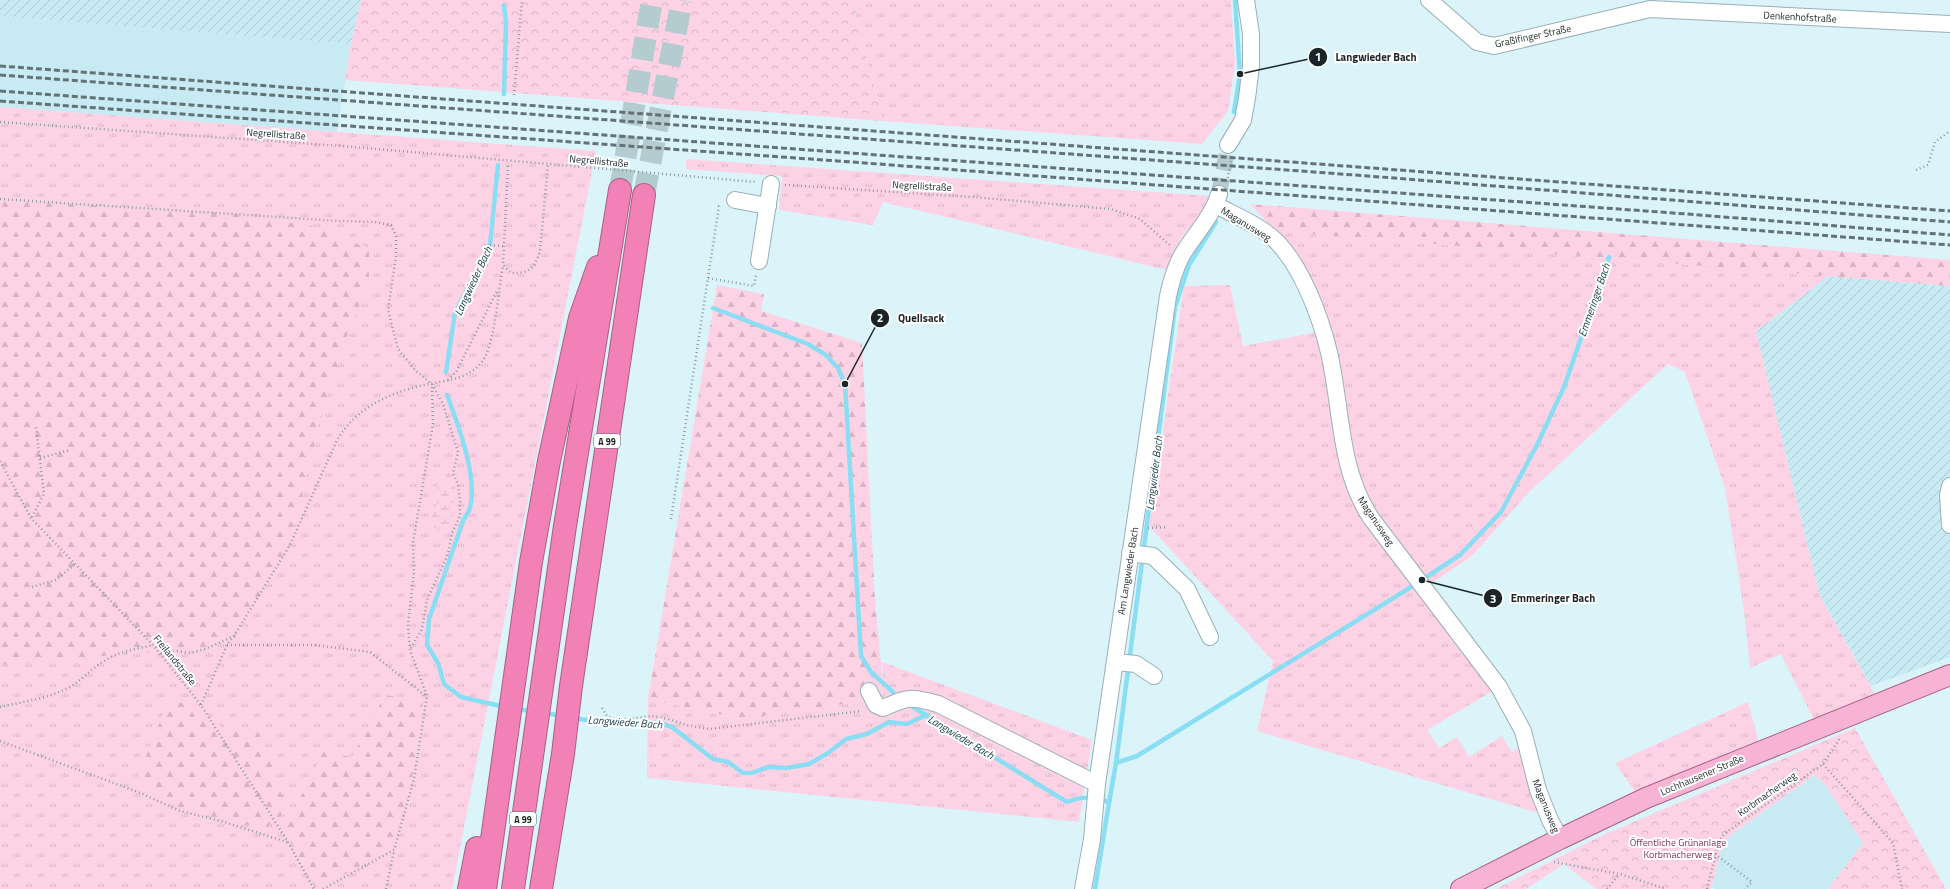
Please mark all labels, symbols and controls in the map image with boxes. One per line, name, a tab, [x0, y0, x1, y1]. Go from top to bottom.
street label: Denkenhofstraße	[1763, 8, 1837, 26]
street label: Graßlfinger Straße	[1494, 21, 1572, 51]
callout: Langwieder Bach	[1308, 45, 1425, 68]
text: 1	[1315, 47, 1321, 66]
text: Langwieder Bach	[1335, 49, 1417, 65]
street label: Negrellistraße	[246, 124, 306, 144]
street label: Negrellistraße	[569, 151, 629, 171]
street label: Negrellistraße	[892, 177, 952, 195]
street label: Maganusweg	[1218, 203, 1274, 245]
water label: Langwieder Bach	[450, 243, 496, 318]
water label: Emmeringer Bach	[1574, 261, 1614, 339]
callout: Quellsack	[870, 307, 952, 330]
text: 2	[877, 308, 883, 327]
text: Quellsack	[898, 310, 944, 326]
road number: A 99	[594, 434, 620, 448]
water label: Langwieder Bach	[1142, 435, 1167, 511]
street label: Maganusweg	[1354, 493, 1398, 549]
street label: Am Langwieder Bach	[1114, 526, 1142, 616]
callout: Emmeringer Bach	[1483, 587, 1603, 610]
text: 3	[1490, 589, 1496, 608]
text: Emmeringer Bach	[1511, 590, 1595, 606]
street label: Freilandstraße	[150, 632, 200, 688]
water label: Langwieder Bach	[587, 711, 663, 733]
water label: Langwieder Bach	[925, 711, 997, 763]
street label: Lochhausener Straße	[1658, 751, 1746, 799]
street label: Korbmacherweg	[1734, 768, 1800, 820]
street label: Maganusweg	[1528, 777, 1564, 835]
road number: A 99	[510, 812, 536, 826]
park label: Öffentliche Grünanlage Korbmacherweg	[1630, 835, 1726, 862]

